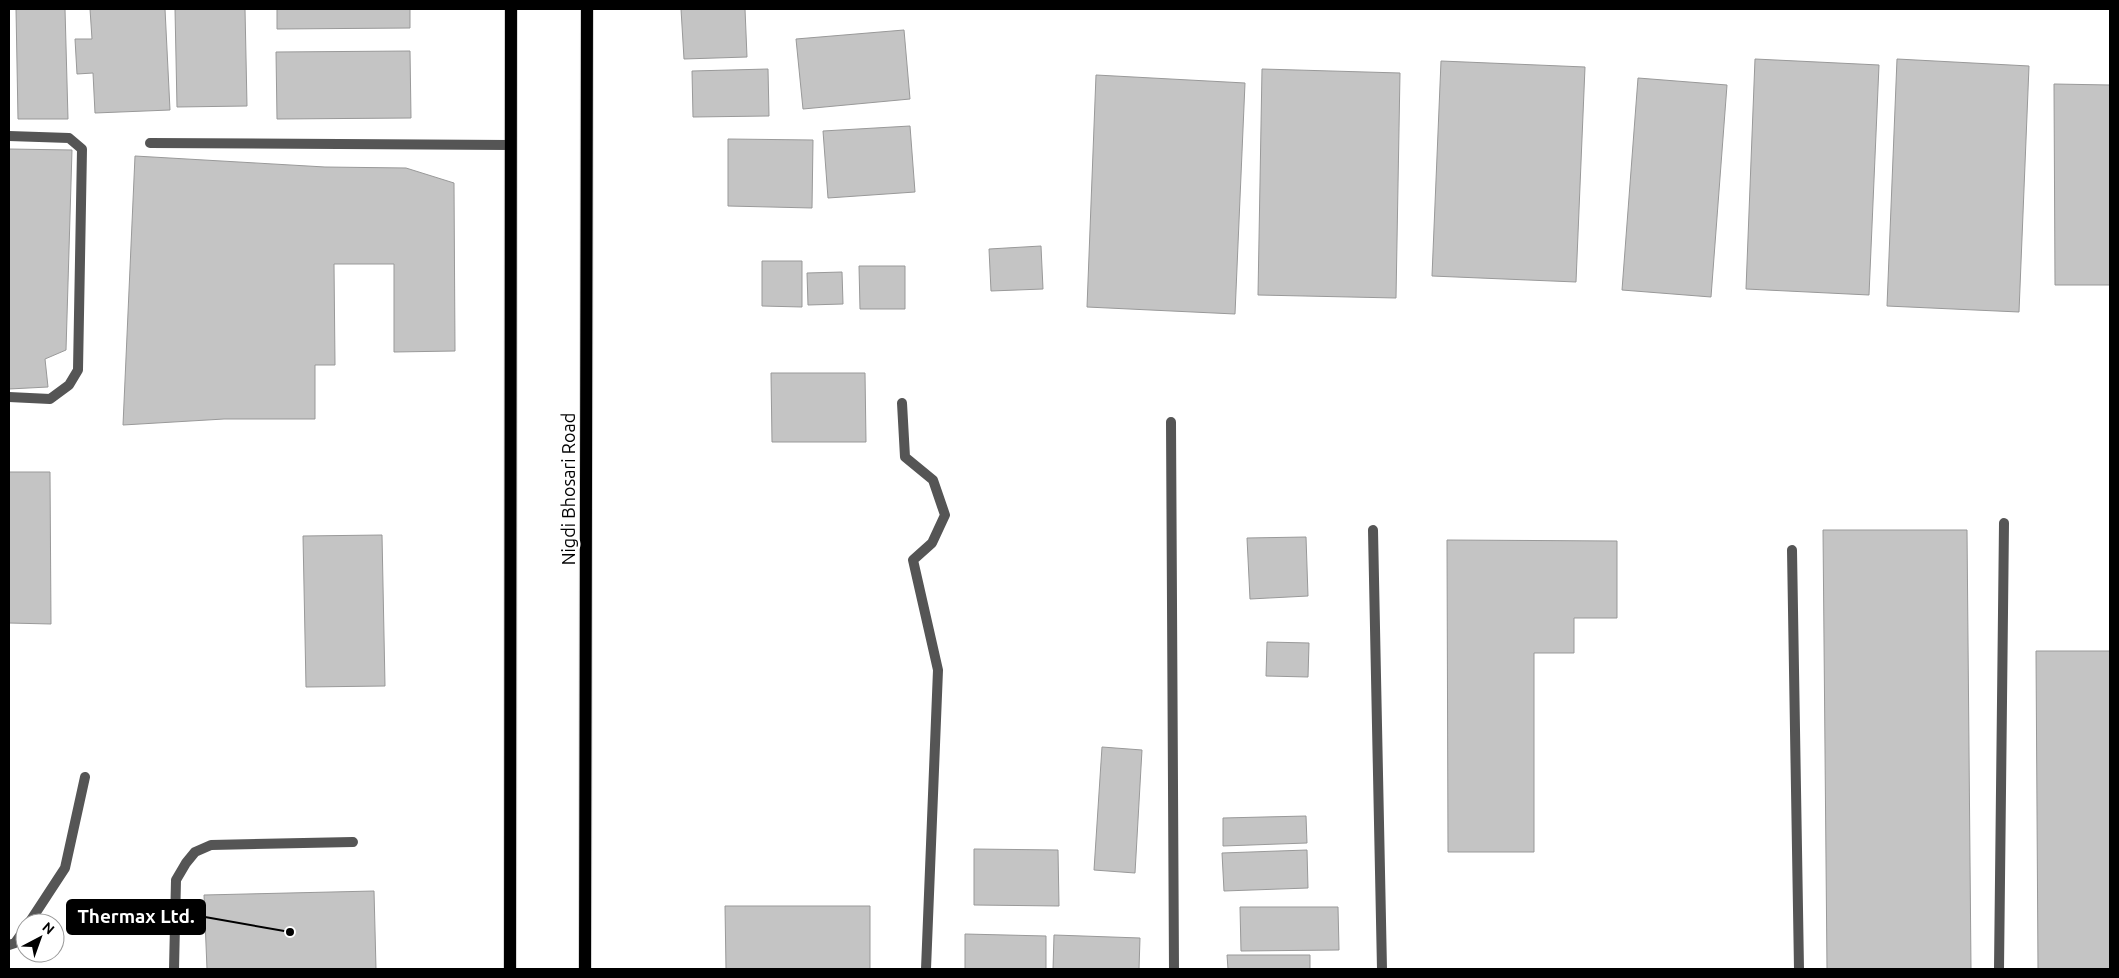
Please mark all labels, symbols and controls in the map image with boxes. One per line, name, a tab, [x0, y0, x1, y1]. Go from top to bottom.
street label: Nigdi Bhosari Road	[558, 413, 578, 565]
callout: Thermax Ltd.	[67, 900, 205, 934]
text: Thermax Ltd.	[77, 905, 195, 927]
north arrow	[15, 913, 65, 963]
text: N	[39, 919, 58, 938]

